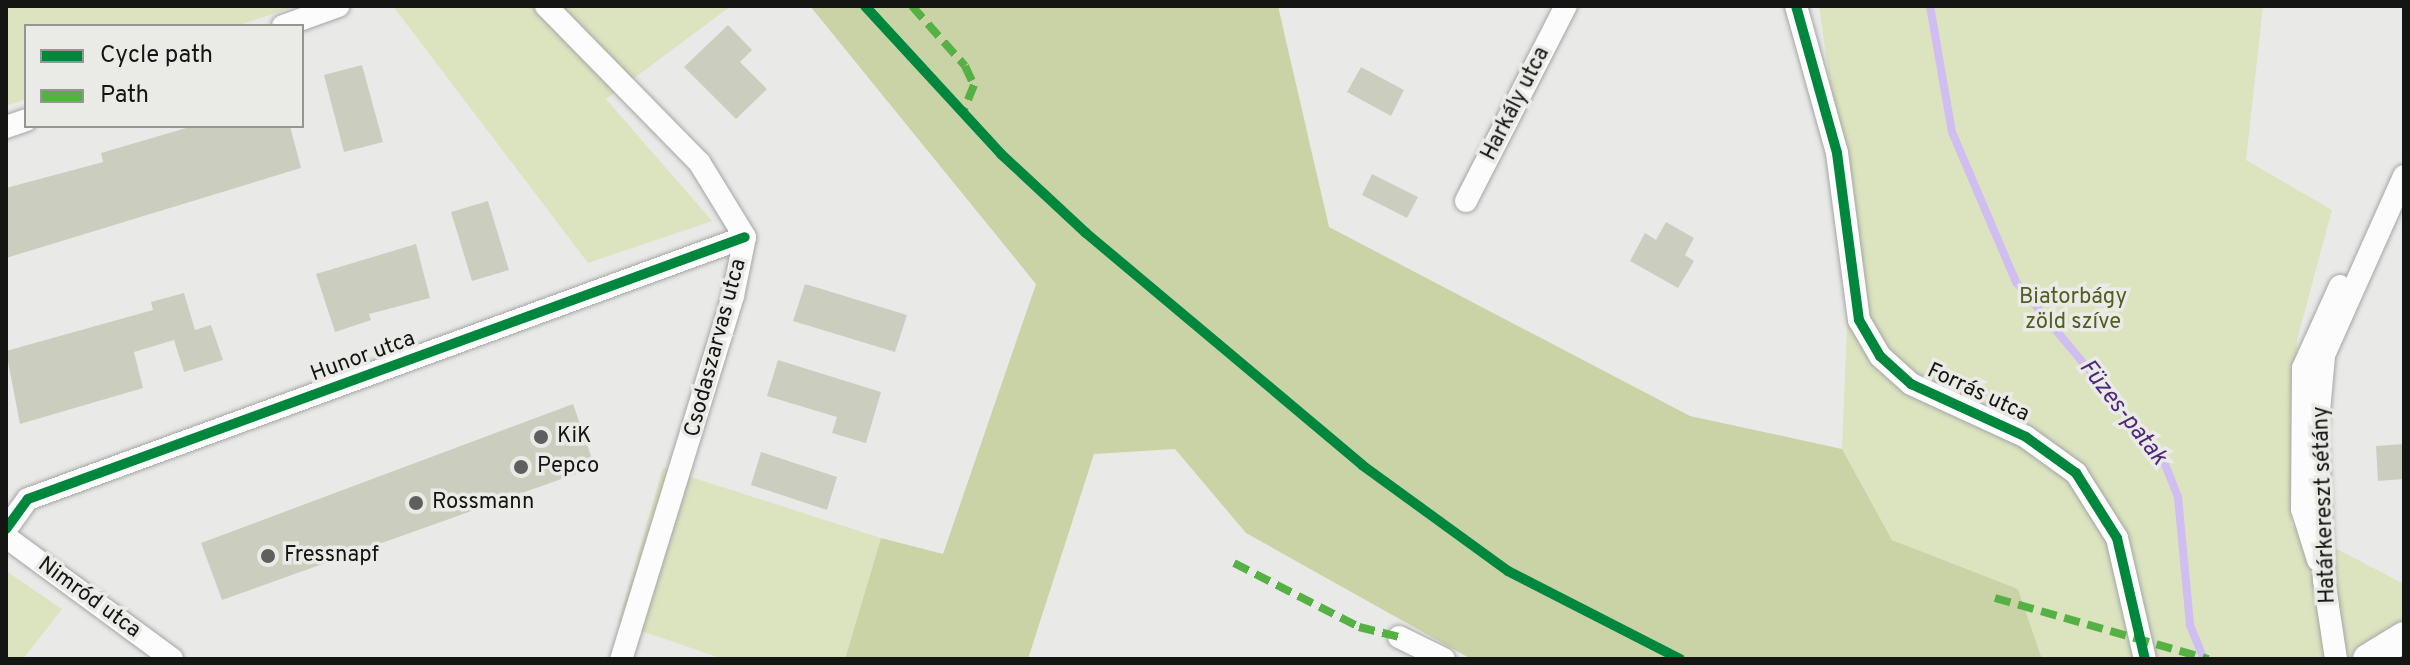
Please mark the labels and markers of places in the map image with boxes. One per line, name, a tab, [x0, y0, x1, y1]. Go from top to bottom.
place label: KiK	[557, 424, 592, 450]
marker: KiK	[532, 428, 550, 446]
place label: Pepco	[537, 454, 599, 480]
marker: Pepco	[512, 458, 530, 476]
place label: Rossmann	[432, 490, 534, 516]
marker: Rossmann	[407, 494, 425, 512]
place label: Fressnapf	[284, 543, 379, 569]
marker: Fressnapf	[259, 547, 277, 565]

